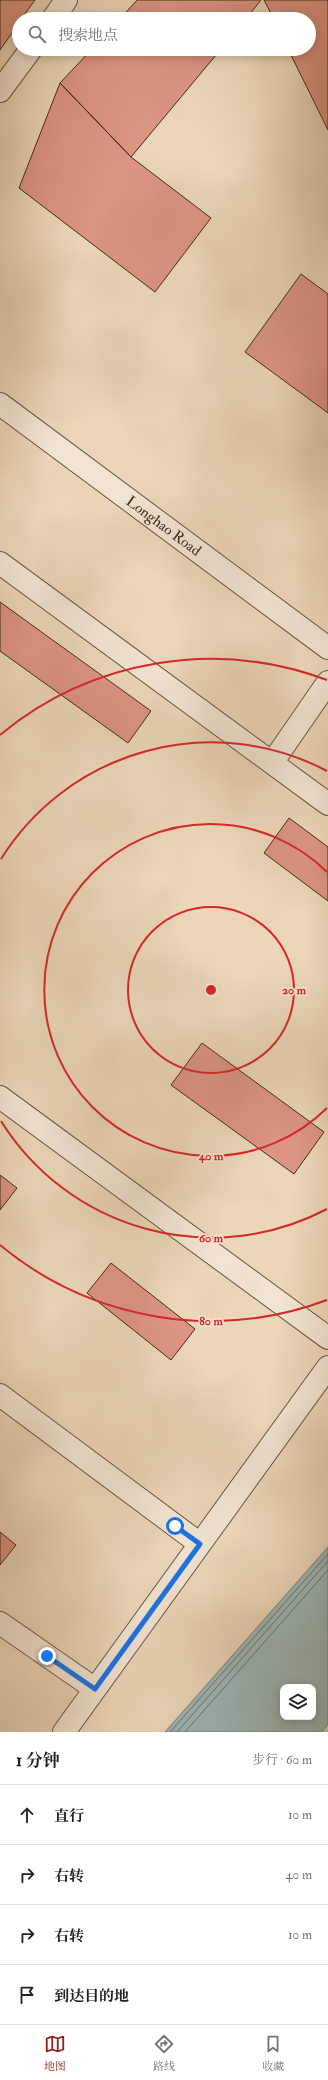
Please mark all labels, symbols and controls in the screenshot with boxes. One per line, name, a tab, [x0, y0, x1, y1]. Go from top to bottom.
search box	[12, 12, 316, 56]
icon: search	[26, 23, 48, 45]
text: 搜索地点	[58, 26, 118, 45]
street label: Longhao Road	[122, 492, 205, 561]
centre of rings	[204, 983, 218, 997]
text: 20 m	[282, 983, 307, 998]
text: 40 m	[198, 1149, 224, 1164]
text: 60 m	[199, 1231, 224, 1246]
text: 80 m	[199, 1314, 223, 1329]
route start	[166, 1517, 184, 1535]
route end	[38, 1647, 56, 1665]
map controls	[280, 1684, 316, 1720]
button: layers	[280, 1684, 316, 1720]
text: 1 分钟	[16, 1750, 60, 1771]
text: 步行 · 60 m	[252, 1752, 312, 1768]
icon: ahead	[16, 1804, 38, 1826]
text: 直行	[54, 1807, 84, 1826]
text: 10 m	[288, 1807, 312, 1823]
icon: right	[16, 1864, 38, 1886]
text: 右转	[54, 1867, 84, 1886]
text: 40 m	[286, 1867, 312, 1883]
icon: right	[16, 1924, 38, 1946]
text: 右转	[54, 1927, 84, 1946]
text: 10 m	[288, 1927, 312, 1943]
icon: arrive	[16, 1984, 38, 2006]
text: 到达目的地	[54, 1987, 129, 2006]
tab: 地图	[44, 2033, 66, 2073]
tab: 路线	[153, 2033, 175, 2073]
tab: 收藏	[262, 2033, 284, 2073]

